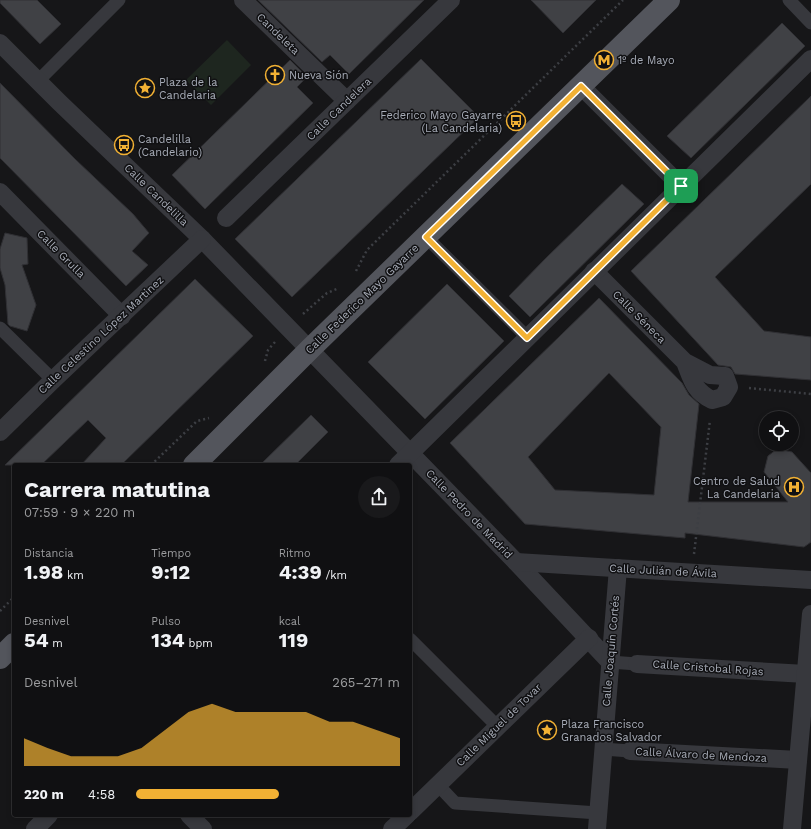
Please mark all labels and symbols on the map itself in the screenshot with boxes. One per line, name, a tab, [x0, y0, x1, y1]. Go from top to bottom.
street label: Candeleta	[254, 10, 302, 58]
metro station icon: 1º de Mayo	[593, 49, 615, 71]
place label: 1º de Mayo	[618, 54, 675, 67]
church icon: Nueva Sión	[264, 64, 286, 86]
place label: Nueva Sión	[289, 69, 349, 82]
street label: Calle Candelera	[304, 75, 374, 143]
place label: Plaza de la Candelaria	[159, 76, 218, 102]
place icon: Plaza de la Candelaria	[134, 77, 156, 99]
place label: Federico Mayo Gayarre (La Candelaria)	[380, 109, 502, 135]
bus stop icon: Federico Mayo Gayarre (La Candelaria)	[505, 110, 527, 132]
place label: Candelilla (Candelario)	[138, 133, 202, 159]
bus stop icon: Candelilla (Candelario)	[113, 134, 135, 156]
street label: Calle Candelilla	[121, 161, 191, 229]
pin	[664, 169, 698, 203]
street label: Calle Grulla	[34, 227, 88, 281]
street label: Calle Federico Mayo Gayarre	[303, 241, 421, 357]
street label: Calle Celestino López Martinez	[36, 273, 167, 397]
street label: Calle Séneca	[610, 288, 668, 346]
street label: Calle Pedro de Madrid	[423, 467, 515, 561]
place label: Centro de Salud La Candelaria	[693, 475, 780, 501]
hospital icon: Centro de Salud La Candelaria	[783, 476, 805, 498]
street label: Calle Julián de Ávila	[609, 561, 717, 580]
street label: Calle Joaquín Cortés	[600, 595, 622, 707]
street label: Calle Cristobal Rojas	[652, 658, 764, 678]
street label: Calle Miguel de Tovar	[454, 680, 545, 769]
place label: Plaza Francisco Granados Salvador	[561, 718, 662, 744]
place icon: Plaza Francisco Granados Salvador	[536, 719, 558, 741]
street label: Calle Álvaro de Mendoza	[635, 744, 767, 765]

